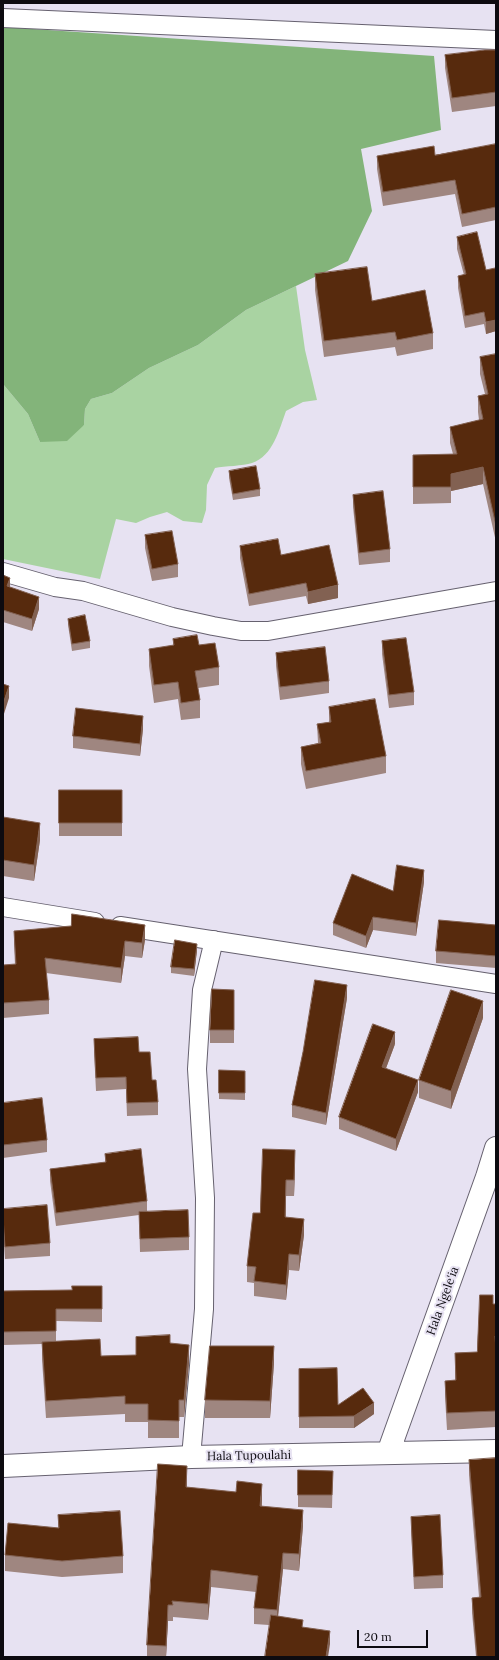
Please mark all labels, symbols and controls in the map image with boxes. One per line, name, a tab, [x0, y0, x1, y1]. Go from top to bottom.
street label: Hala Ngele'ia	[424, 1265, 462, 1337]
street label: Hala Tupoulahi	[207, 1448, 291, 1464]
scale bar	[359, 1622, 430, 1648]
text: 20 m	[364, 1629, 392, 1644]

